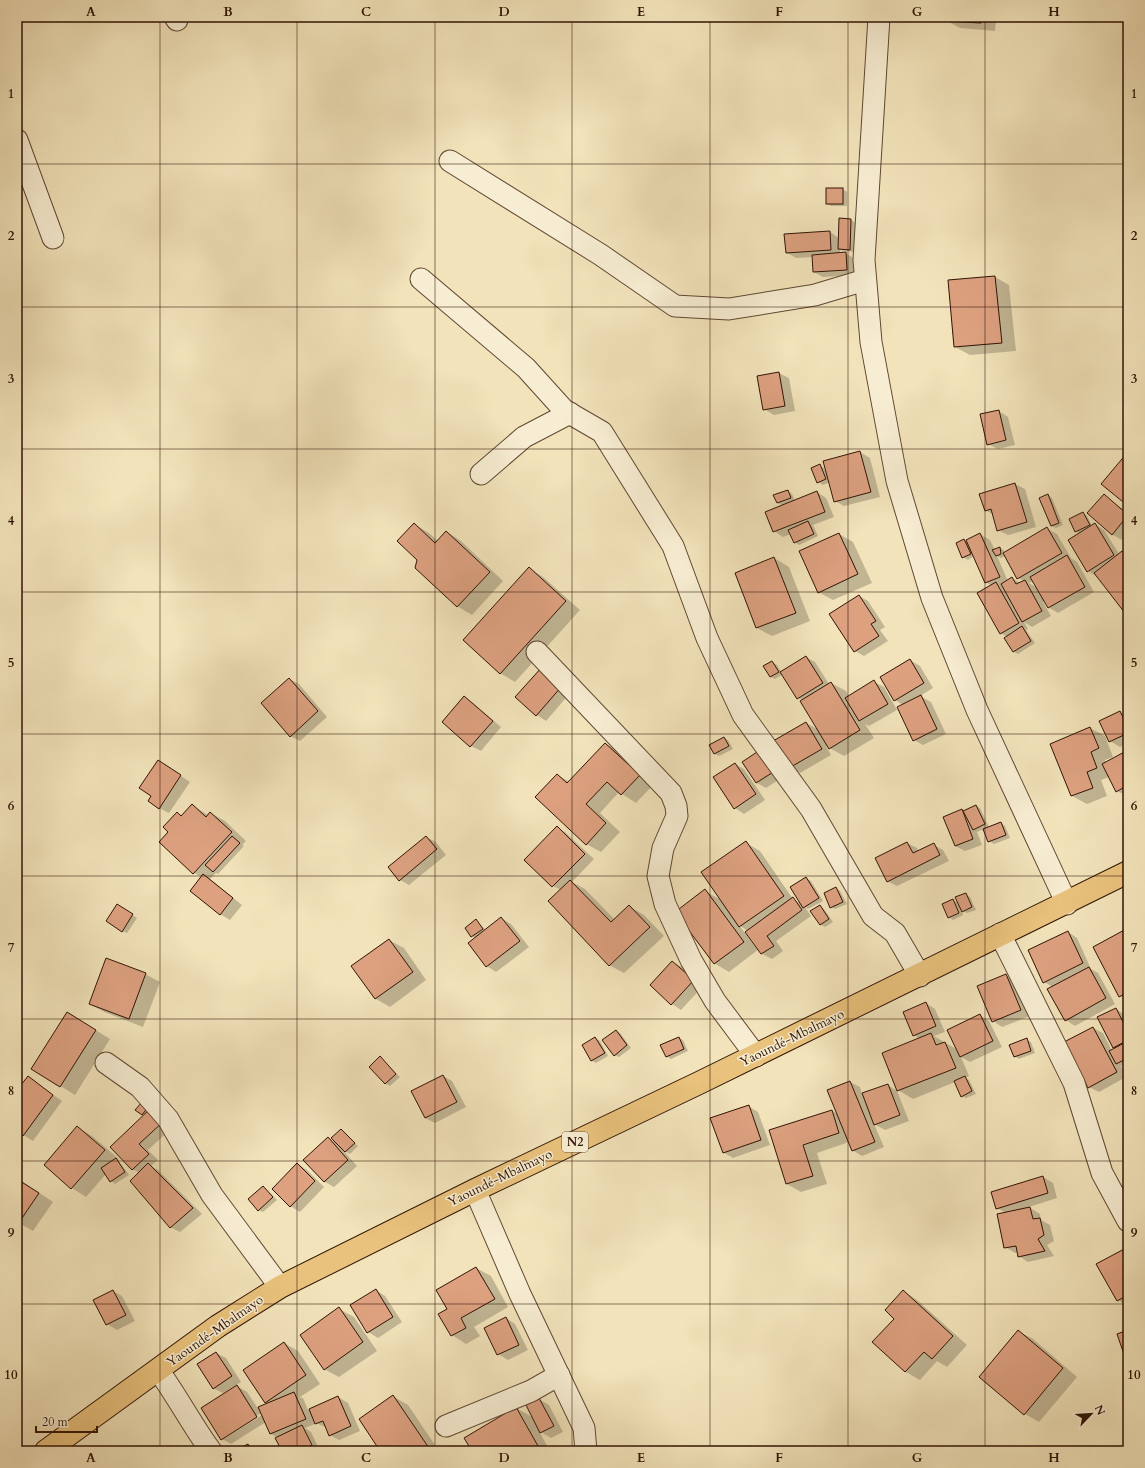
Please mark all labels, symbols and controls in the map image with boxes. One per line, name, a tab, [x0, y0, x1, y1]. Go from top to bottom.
text: A	[86, 3, 96, 21]
text: B	[223, 3, 233, 21]
text: C	[361, 3, 371, 21]
text: D	[498, 3, 510, 21]
text: E	[637, 3, 645, 21]
text: F	[775, 3, 783, 21]
text: G	[912, 3, 923, 21]
text: H	[1048, 3, 1060, 21]
text: 1	[8, 85, 14, 103]
text: 1	[1131, 85, 1137, 103]
text: 2	[8, 227, 15, 245]
text: 2	[1131, 227, 1138, 245]
text: 3	[8, 370, 15, 388]
text: 3	[1131, 370, 1138, 388]
text: 4	[8, 512, 15, 530]
text: 4	[1131, 512, 1138, 530]
text: 5	[8, 654, 14, 672]
text: 5	[1131, 654, 1137, 672]
text: 6	[8, 797, 15, 815]
text: 6	[1131, 797, 1138, 815]
text: 7	[8, 939, 15, 957]
text: 7	[1131, 939, 1138, 957]
street label: Yaoundé-Mbalmayo	[737, 1005, 847, 1071]
text: 8	[8, 1082, 14, 1100]
text: 8	[1131, 1082, 1137, 1100]
road number: N2	[562, 1132, 588, 1152]
street label: Yaoundé-Mbalmayo	[445, 1145, 555, 1211]
text: 9	[8, 1224, 15, 1242]
text: 9	[1131, 1224, 1138, 1242]
street label: Yaoundé-Mbalmayo	[163, 1291, 267, 1371]
text: 10	[4, 1366, 18, 1384]
text: 10	[1127, 1366, 1141, 1384]
north arrow	[1071, 1394, 1111, 1434]
text: N	[1091, 1402, 1109, 1418]
scale bar	[36, 1408, 97, 1434]
text: 20 m	[42, 1414, 69, 1430]
text: A	[86, 1449, 96, 1467]
text: B	[223, 1449, 233, 1467]
text: C	[361, 1449, 371, 1467]
text: D	[498, 1449, 510, 1467]
text: E	[637, 1449, 645, 1467]
text: F	[775, 1449, 783, 1467]
text: G	[912, 1449, 923, 1467]
text: H	[1048, 1449, 1060, 1467]

